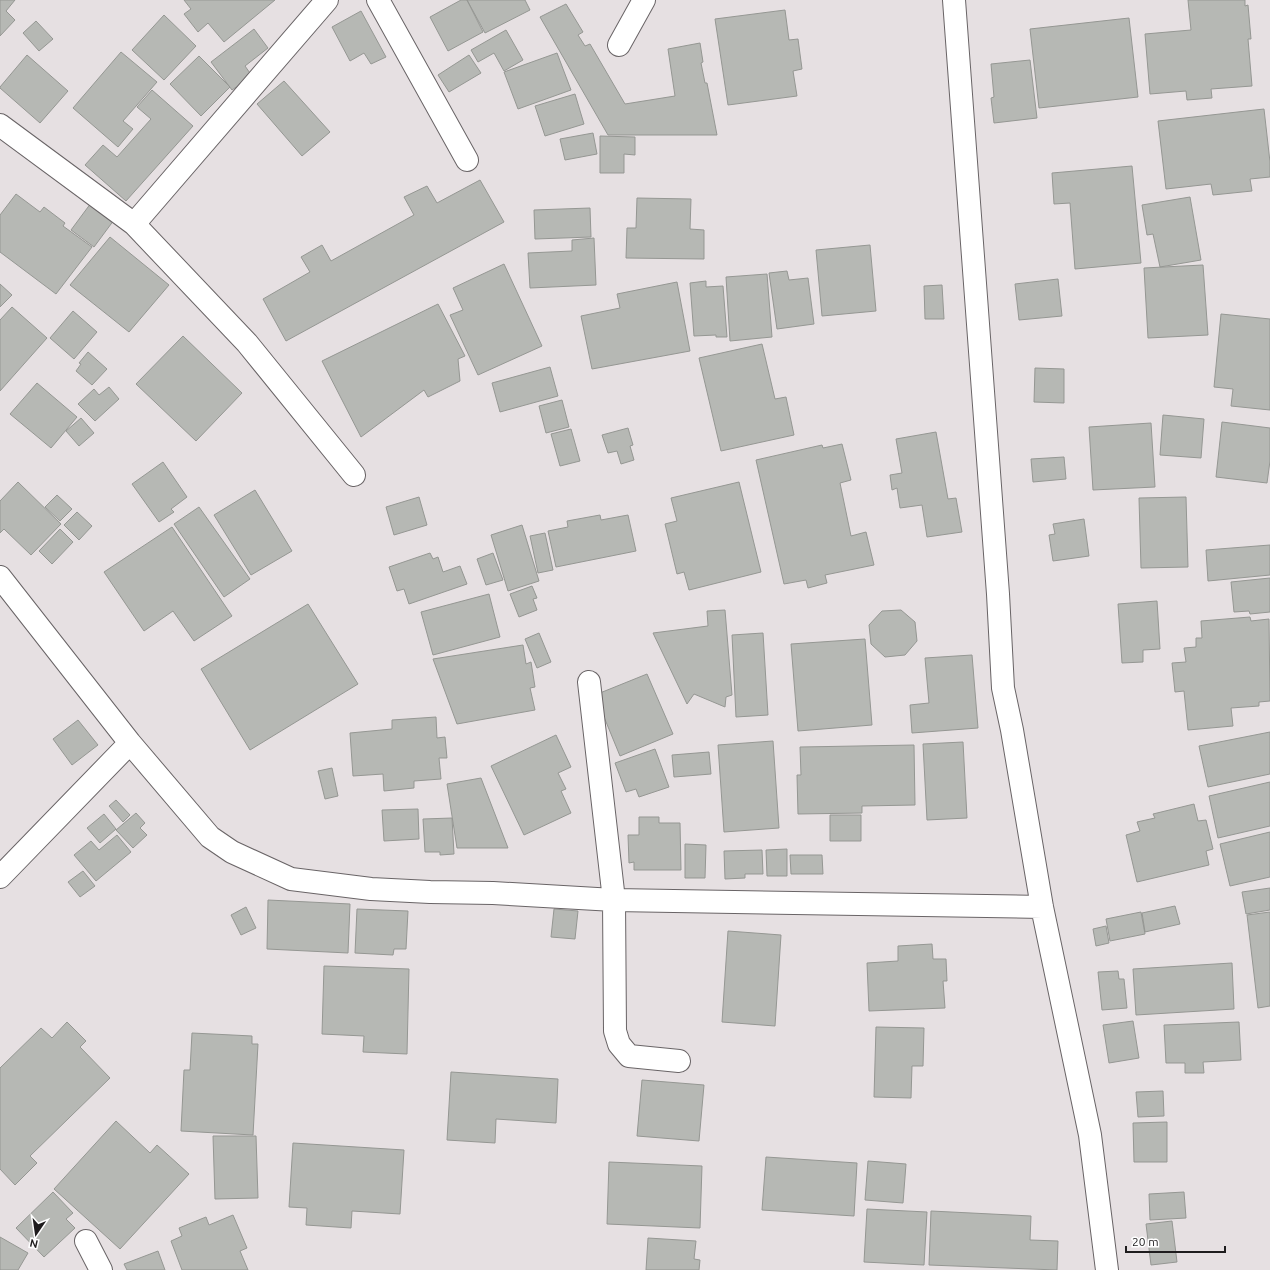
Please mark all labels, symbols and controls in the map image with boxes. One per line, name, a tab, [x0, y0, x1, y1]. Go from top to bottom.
north arrow	[16, 1214, 56, 1254]
scale bar	[1126, 1228, 1225, 1254]
text: 20 m	[1132, 1235, 1159, 1248]
text: N	[28, 1237, 39, 1251]

